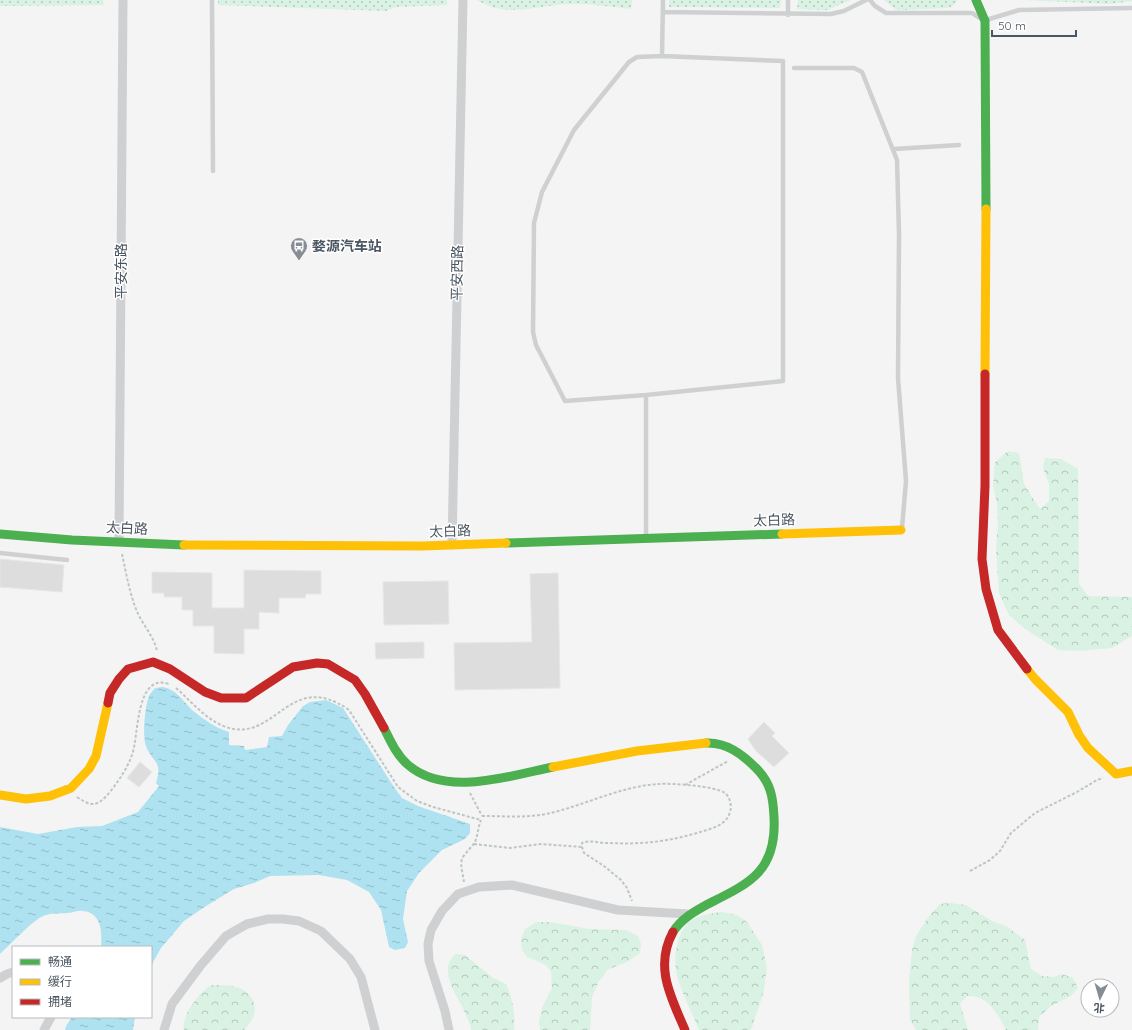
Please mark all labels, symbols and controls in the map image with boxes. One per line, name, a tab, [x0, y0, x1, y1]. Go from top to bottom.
scale bar	[992, 12, 1076, 38]
text: 50 m	[998, 18, 1026, 33]
bus stop icon: 婺源汽车站	[289, 236, 309, 261]
place label: 婺源汽车站	[312, 237, 382, 255]
street label: 平安东路	[112, 243, 130, 299]
street label: 平安西路	[448, 245, 466, 301]
street label: 太白路	[753, 510, 795, 530]
street label: 太白路	[106, 518, 148, 538]
street label: 太白路	[429, 521, 471, 541]
legend	[12, 946, 152, 1018]
text: 畅通	[48, 954, 72, 969]
text: 缓行	[48, 974, 72, 989]
north arrow	[1080, 978, 1120, 1018]
text: 拥堵	[48, 994, 72, 1009]
text: 北	[1093, 1001, 1105, 1015]

